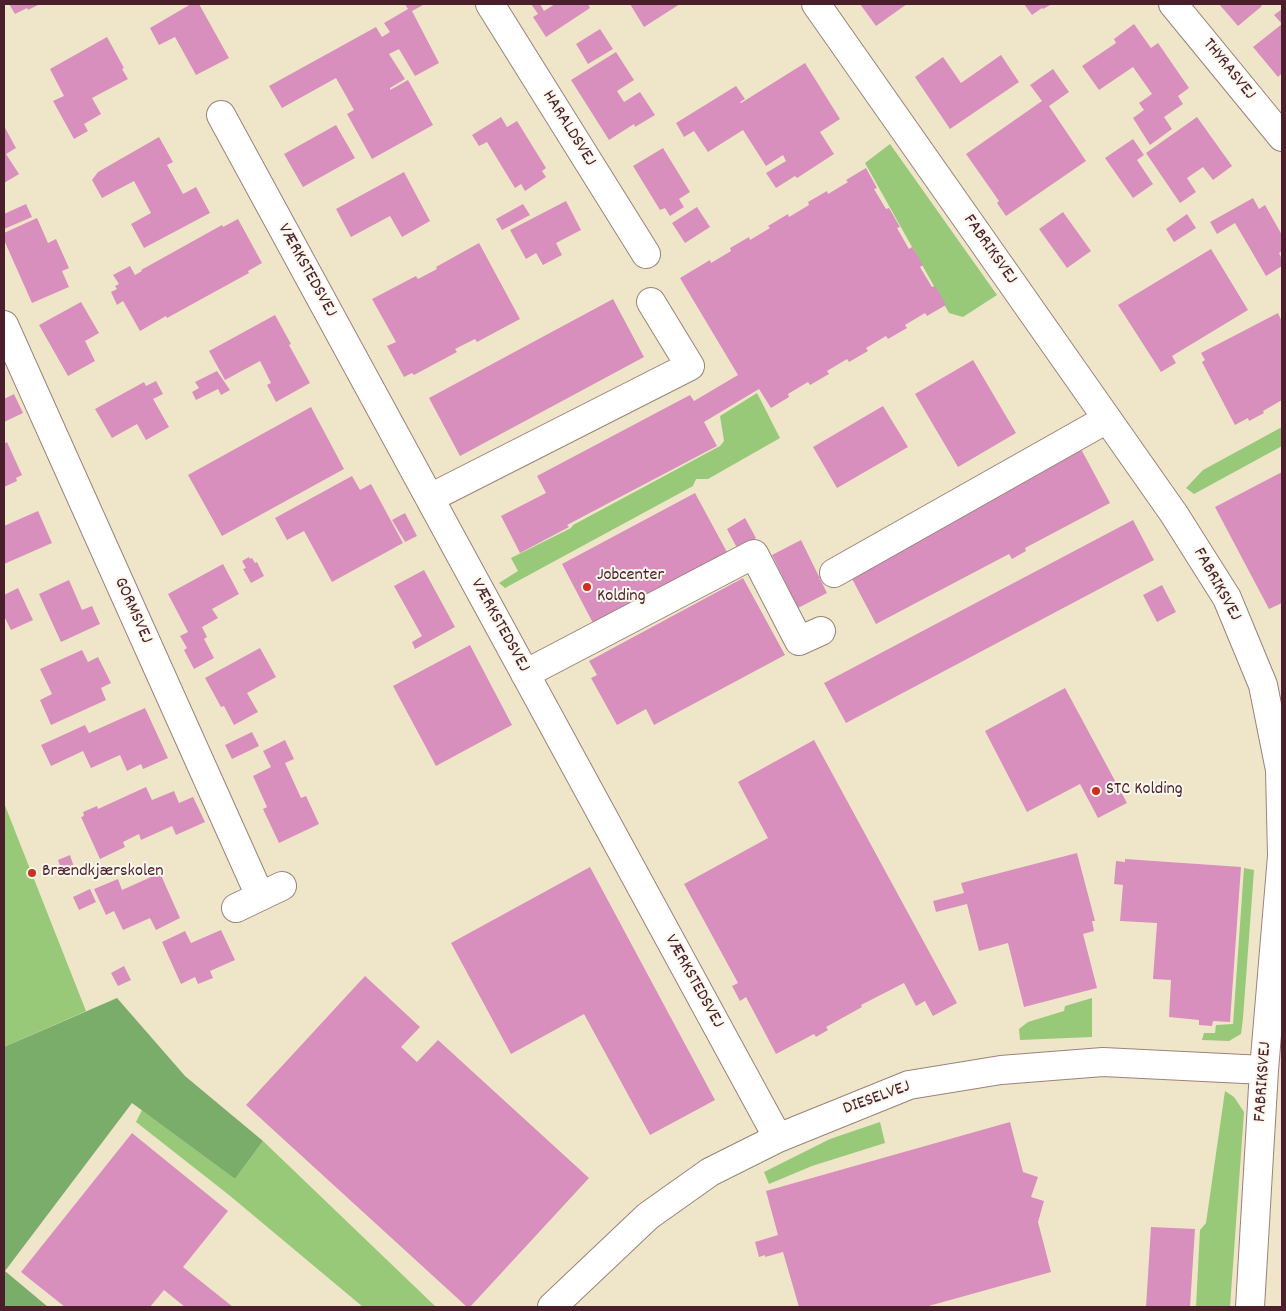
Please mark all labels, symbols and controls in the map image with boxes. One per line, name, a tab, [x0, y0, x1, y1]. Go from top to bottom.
street label: THYRASVEJ	[1197, 35, 1259, 105]
street label: HARALDSVEJ	[536, 87, 600, 171]
street label: FABRIKSVEJ	[957, 211, 1021, 289]
street label: VÆRKSTEDSVEJ	[271, 221, 341, 321]
street label: FABRIKSVEJ	[1187, 545, 1245, 625]
place label: Jobcenter Kolding	[597, 566, 664, 608]
street label: GORMSVEJ	[108, 575, 156, 647]
street label: VÆRKSTEDSVEJ	[464, 576, 534, 676]
marker: Jobcenter Kolding	[581, 581, 593, 593]
place label: STC Kolding	[1106, 780, 1183, 802]
marker: STC Kolding	[1090, 785, 1102, 797]
place label: Brændkjærskolen	[42, 862, 163, 884]
marker: Brændkjærskolen	[26, 867, 38, 879]
street label: VÆRKSTEDSVEJ	[658, 932, 728, 1032]
street label: FABRIKSVEJ	[1250, 1041, 1278, 1123]
street label: DIESELVEJ	[840, 1077, 914, 1121]

